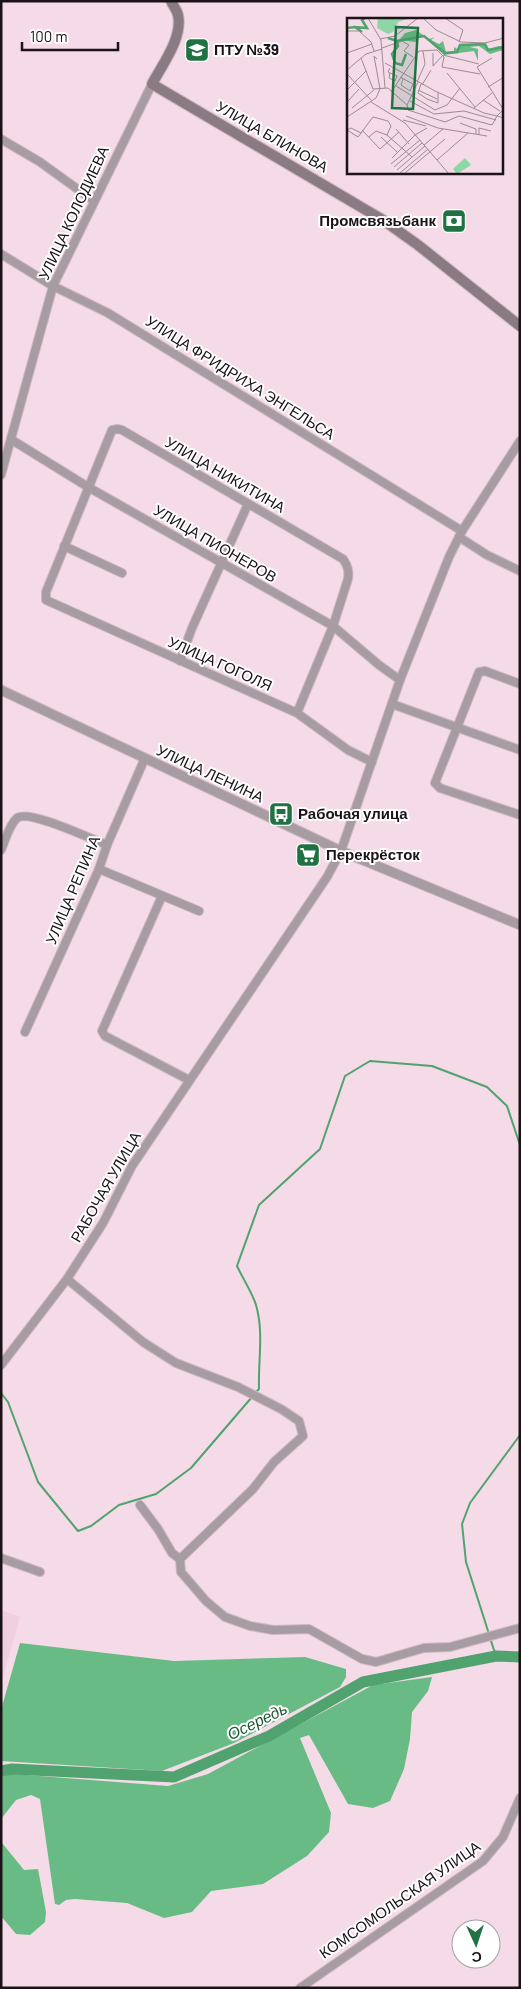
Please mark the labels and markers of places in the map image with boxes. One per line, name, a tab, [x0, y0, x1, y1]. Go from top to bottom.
school or university icon: ПТУ №39	[184, 37, 210, 63]
place label: ПТУ №39	[214, 40, 279, 58]
bank icon: Промсвязьбанк	[441, 208, 467, 234]
place label: Промсвязьбанк	[319, 211, 436, 229]
bus stop icon: Рабочая улица	[268, 801, 294, 827]
place label: Рабочая улица	[298, 804, 408, 822]
supermarket icon: Перекрёсток	[295, 842, 321, 868]
place label: Перекрёсток	[326, 845, 420, 863]

